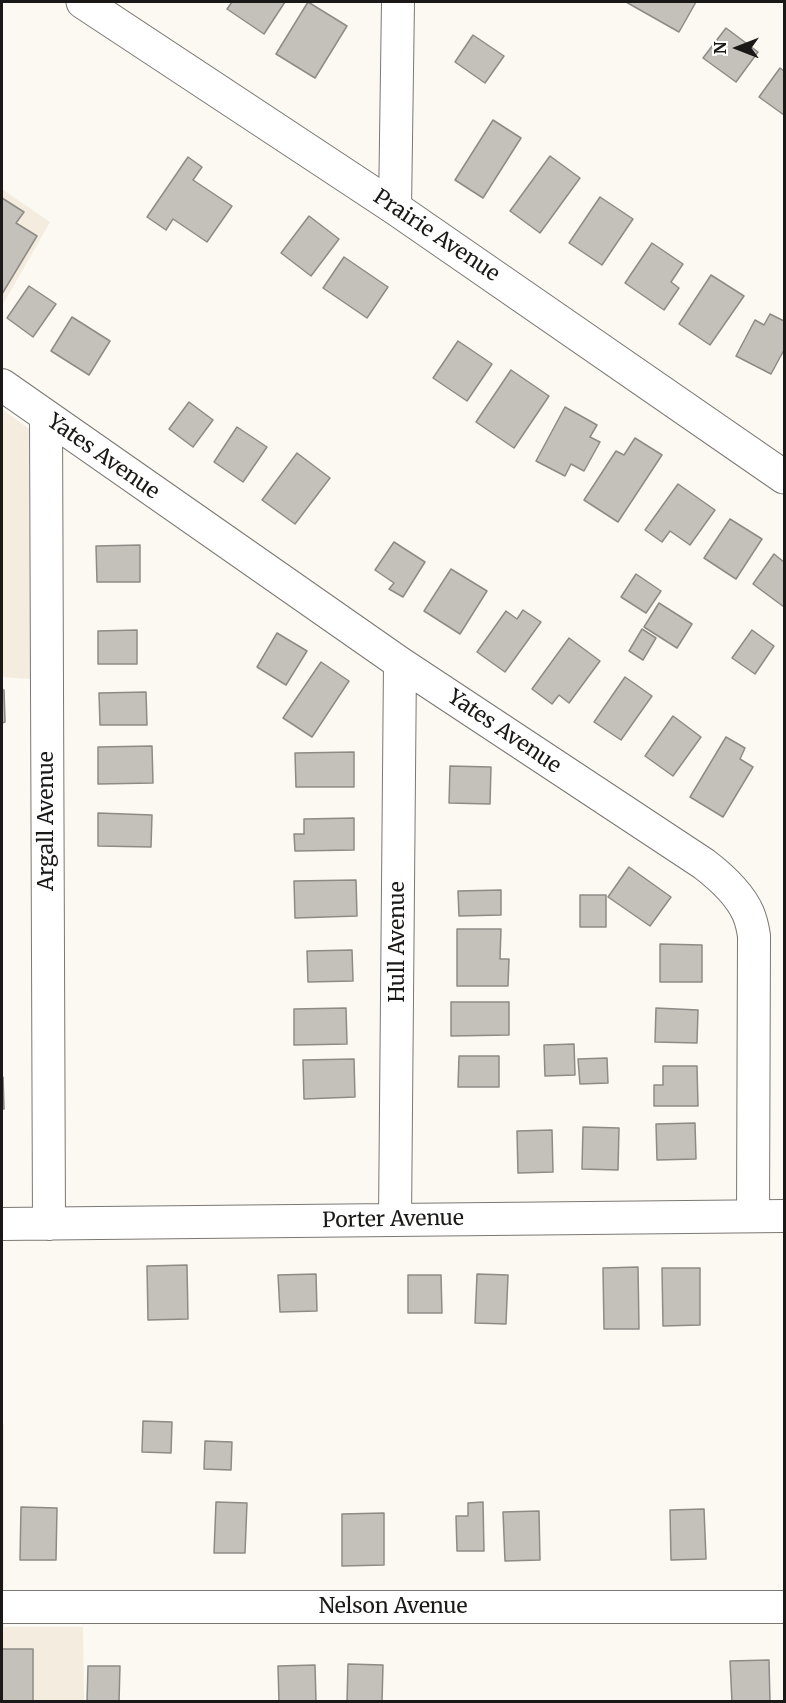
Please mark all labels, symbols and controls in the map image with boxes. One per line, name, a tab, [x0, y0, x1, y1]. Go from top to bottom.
north arrow	[708, 18, 768, 78]
text: N	[710, 42, 730, 54]
street label: Prairie Avenue	[368, 185, 504, 287]
street label: Yates Avenue	[42, 409, 164, 505]
street label: Yates Avenue	[443, 685, 565, 779]
street label: Argall Avenue	[34, 751, 60, 891]
street label: Hull Avenue	[385, 881, 411, 1003]
street label: Porter Avenue	[322, 1206, 464, 1234]
street label: Nelson Avenue	[319, 1594, 467, 1620]

